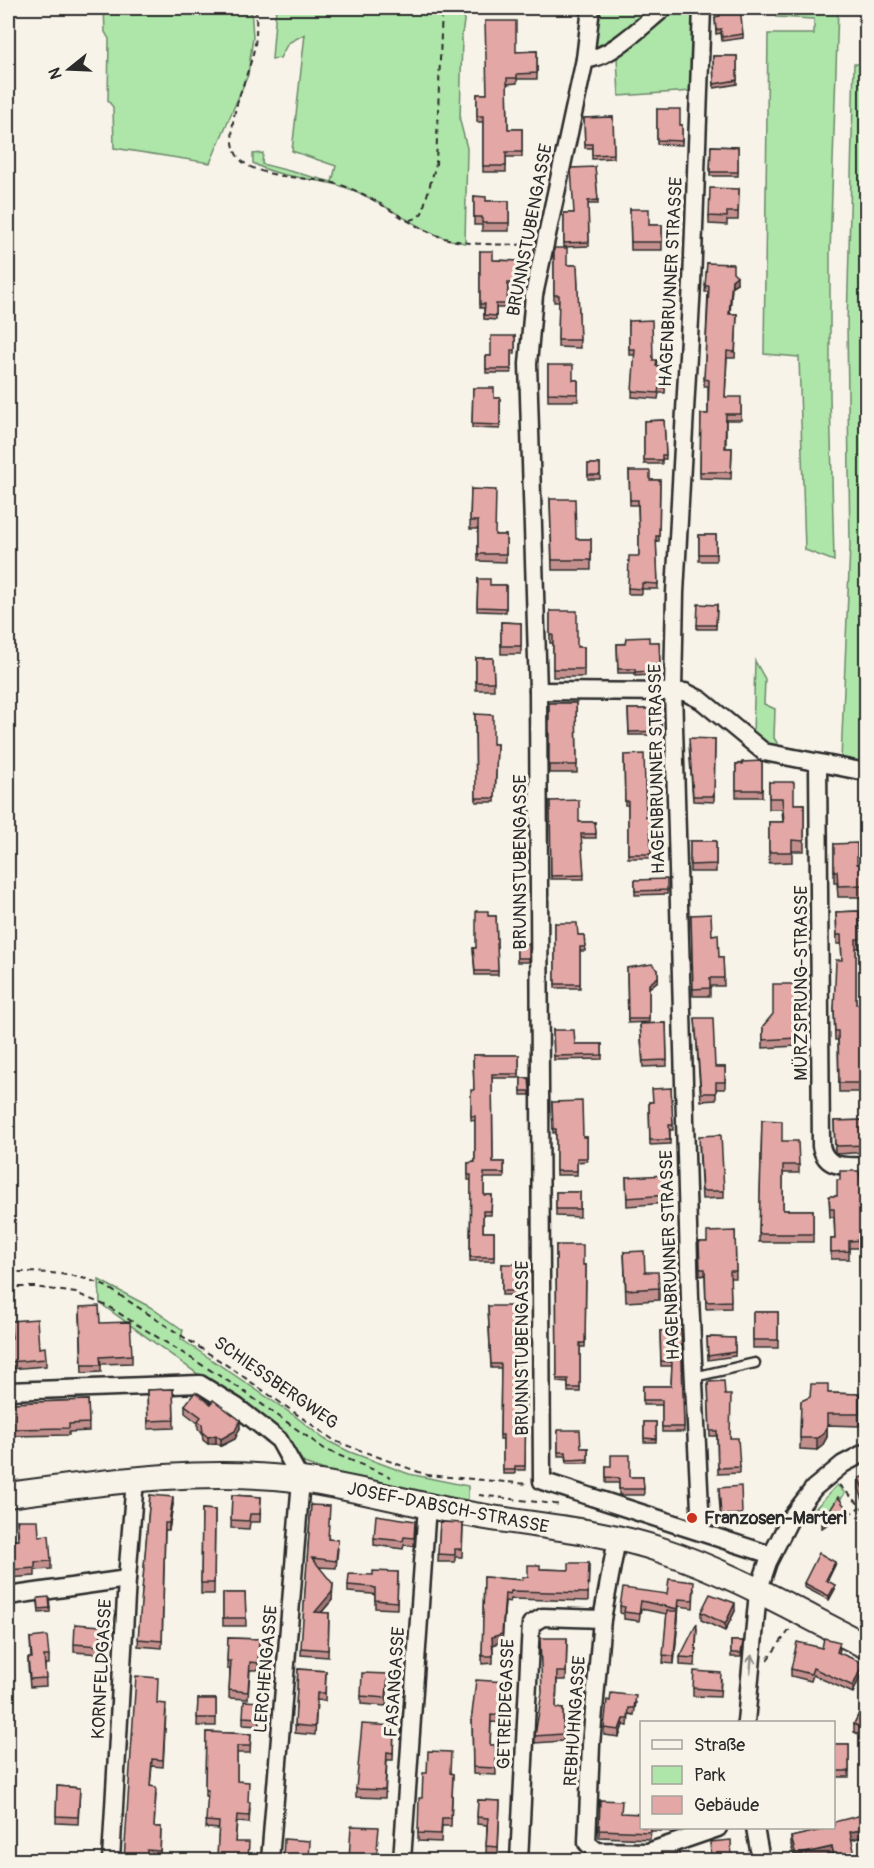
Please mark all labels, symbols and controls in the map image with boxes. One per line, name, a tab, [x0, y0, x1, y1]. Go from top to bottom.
north arrow	[39, 39, 99, 99]
text: N	[44, 65, 67, 82]
street label: BRUNNSTUBENGASSE	[502, 142, 558, 318]
street label: HAGENBRUNNER STRASSE	[654, 176, 688, 388]
street label: HAGENBRUNNER STRASSE	[644, 664, 670, 874]
street label: BRUNNSTUBENGASSE	[509, 774, 532, 950]
street label: MÜRZSPRUNG-STRASSE	[790, 885, 813, 1081]
street label: HAGENBRUNNER STRASSE	[655, 1149, 685, 1361]
street label: BRUNNSTUBENGASSE	[511, 1260, 534, 1436]
street label: SCHIESSBERGWEG	[209, 1331, 343, 1435]
street label: JOSEF-DABSCH-STRASSE	[345, 1477, 551, 1539]
place label: Franzosen-Marterl	[704, 1507, 847, 1530]
marker: Franzosen-Marterl	[685, 1511, 699, 1525]
street label: KORNFELDGASSE	[87, 1598, 117, 1740]
street label: LERCHENGASSE	[249, 1604, 283, 1734]
street label: FASANGASSE	[380, 1626, 410, 1738]
street label: GETREIDEGASSE	[492, 1638, 520, 1770]
street label: REBHUHNGASSE	[559, 1655, 591, 1787]
one-way arrow	[746, 1655, 757, 1675]
legend	[640, 1721, 835, 1829]
text: Straße	[694, 1734, 745, 1757]
text: Park	[694, 1764, 726, 1787]
text: Gebäude	[694, 1794, 759, 1817]

